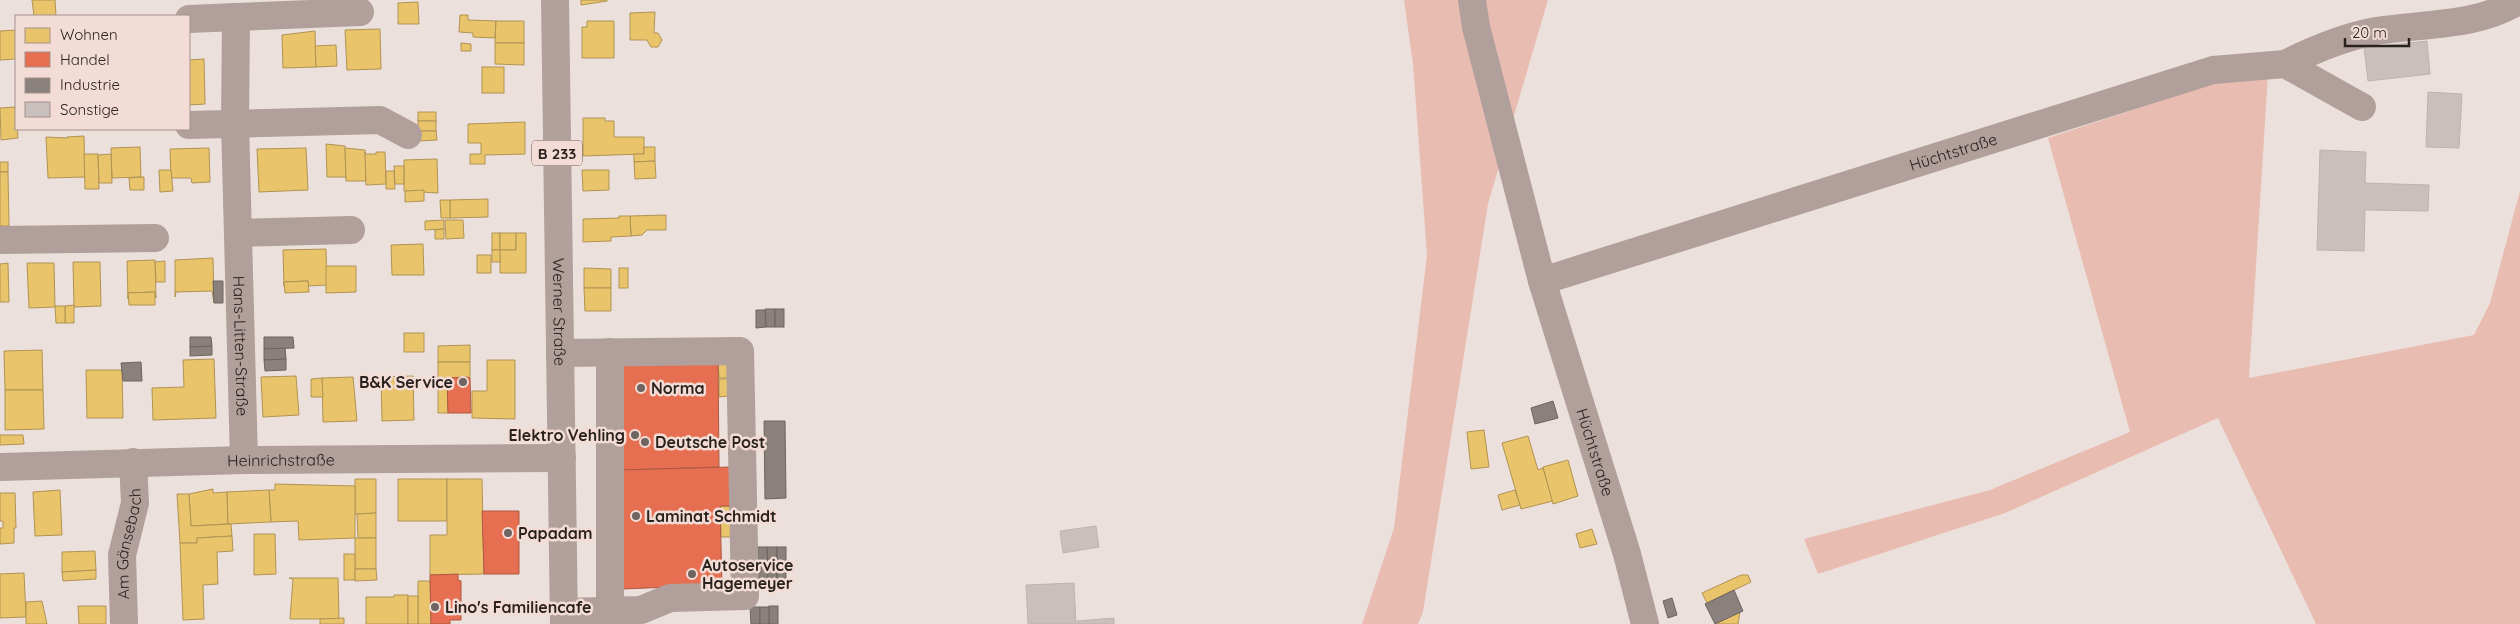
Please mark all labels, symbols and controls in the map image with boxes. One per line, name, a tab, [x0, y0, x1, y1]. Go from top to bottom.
legend	[15, 15, 190, 130]
scale bar	[2345, 15, 2409, 47]
text: 20 m	[2352, 23, 2387, 42]
text: Wohnen	[60, 25, 118, 44]
text: Handel	[60, 50, 110, 69]
text: Industrie	[60, 75, 120, 94]
text: Sonstige	[60, 100, 119, 119]
street label: Hüchtstraße	[1907, 128, 2000, 175]
road number: B 233	[532, 140, 582, 166]
street label: Werner Straße	[549, 258, 570, 366]
street label: Hans-Litten-Straße	[229, 275, 253, 416]
place label: B&K Service	[359, 372, 453, 392]
marker: B&K Service	[457, 376, 469, 388]
place label: Norma	[651, 378, 705, 398]
marker: Norma	[635, 382, 647, 394]
street label: Hüchtstraße	[1572, 406, 1618, 499]
place label: Elektro Vehling	[508, 425, 625, 445]
marker: Elektro Vehling	[629, 429, 641, 441]
place label: Deutsche Post	[655, 432, 765, 452]
marker: Deutsche Post	[639, 436, 651, 448]
street label: Heinrichstraße	[227, 449, 335, 470]
street label: Am Gänsebach	[111, 488, 145, 600]
place label: Laminat Schmidt	[646, 506, 777, 526]
marker: Laminat Schmidt	[630, 510, 642, 522]
place label: Papadam	[518, 523, 593, 543]
marker: Papadam	[502, 527, 514, 539]
place label: Autoservice Hagemeyer	[702, 555, 793, 593]
marker: Autoservice Hagemeyer	[686, 568, 698, 580]
place label: Lino's Familiencafe	[445, 597, 592, 617]
marker: Lino's Familiencafe	[429, 601, 441, 613]

